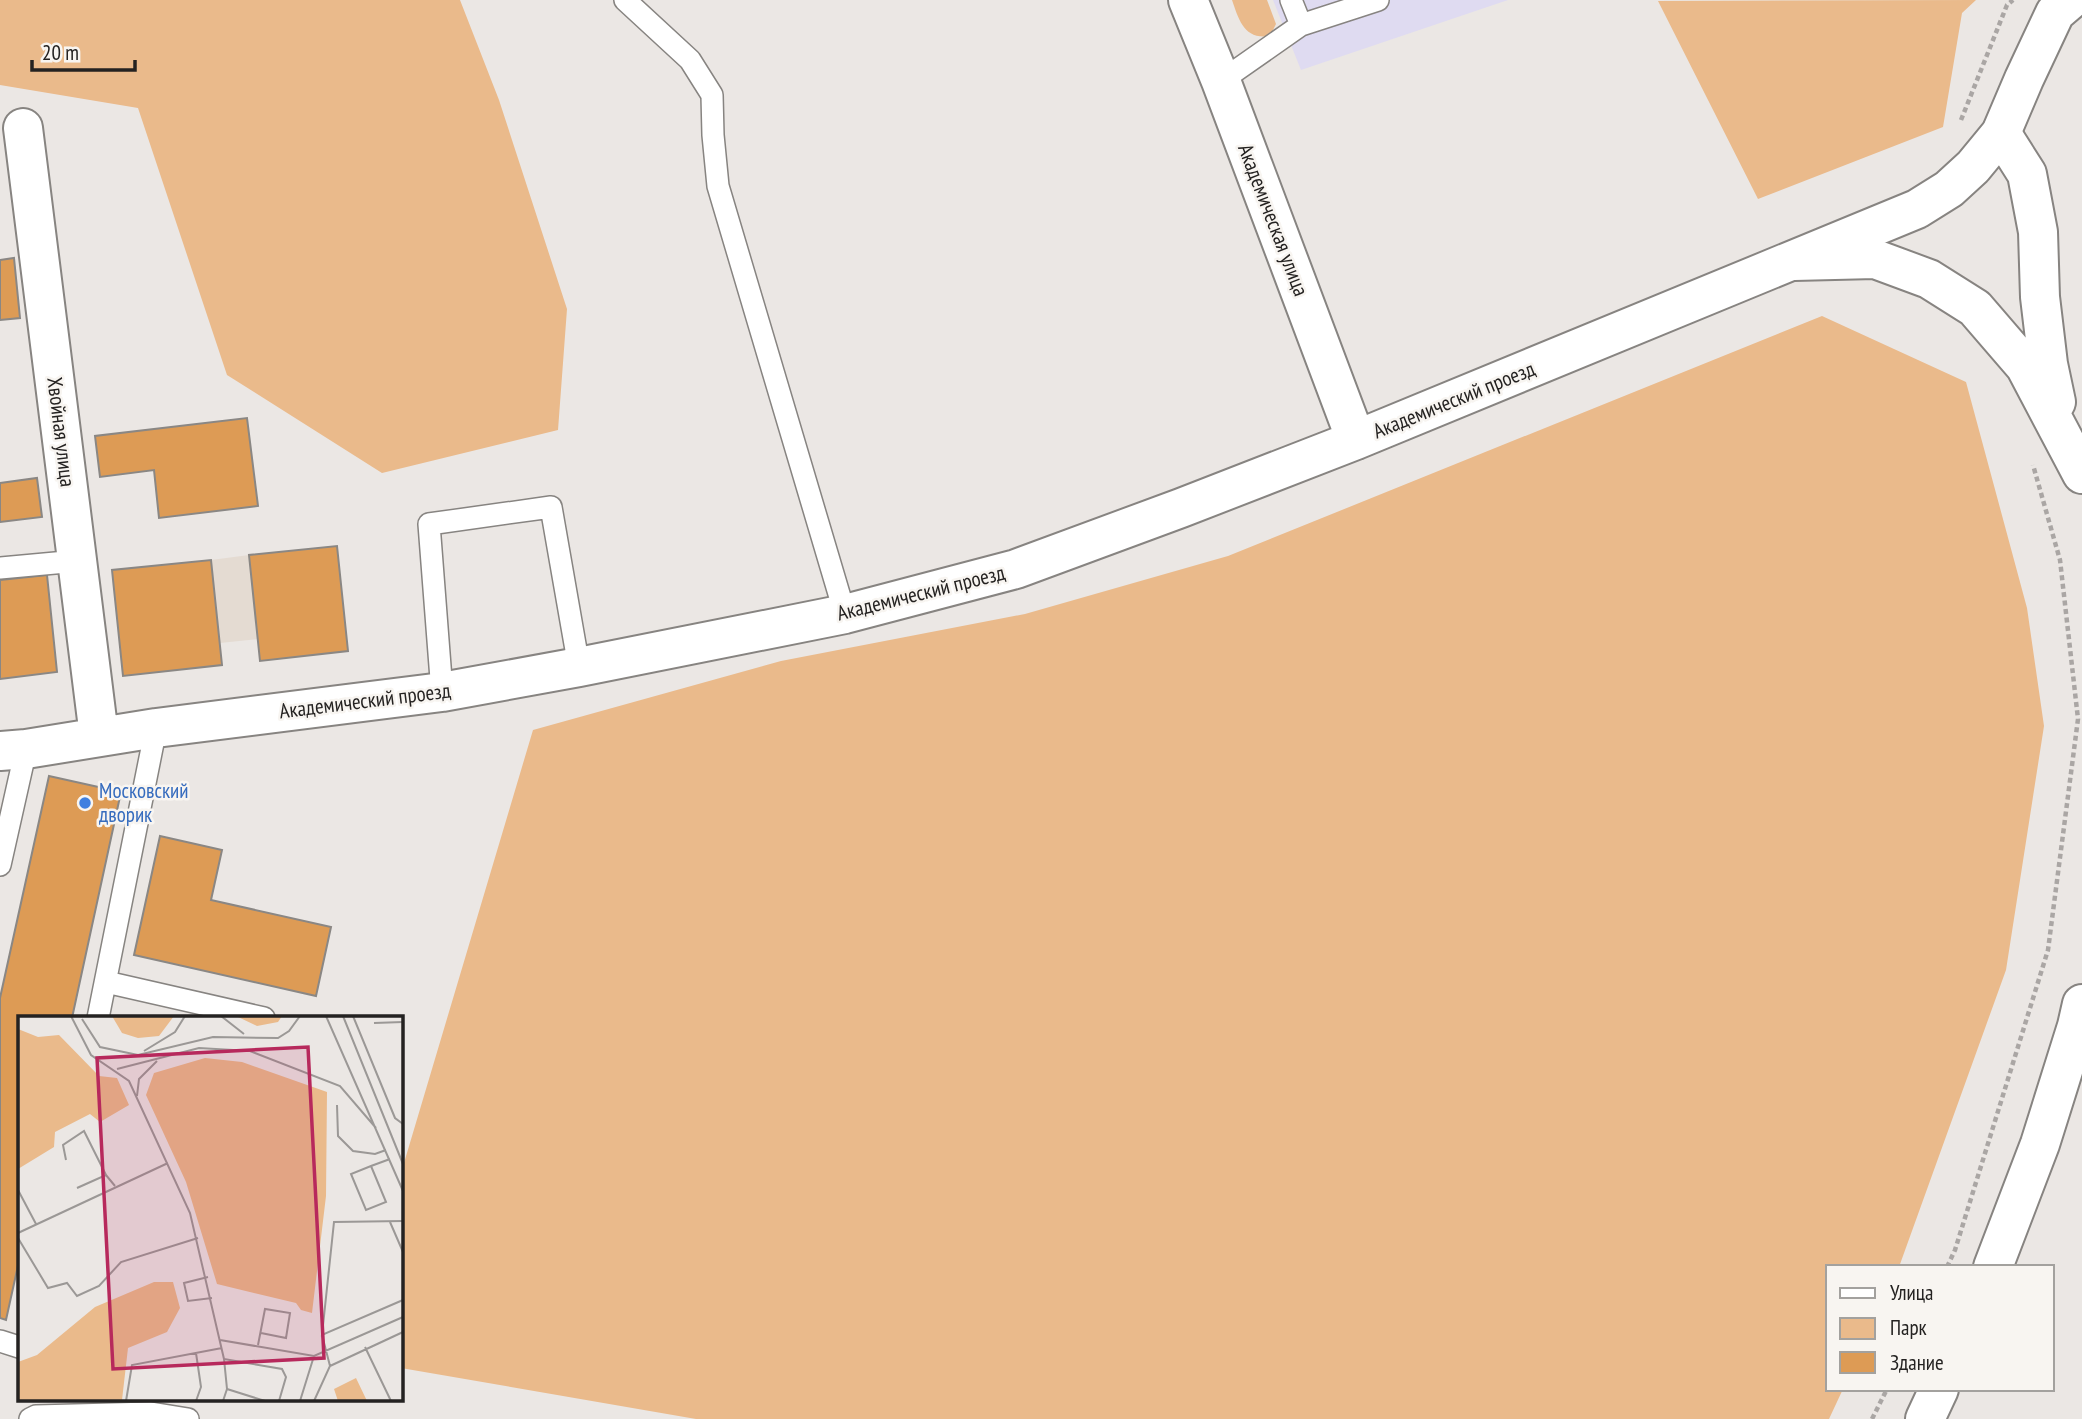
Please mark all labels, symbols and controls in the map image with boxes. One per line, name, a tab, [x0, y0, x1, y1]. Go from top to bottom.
scale bar	[32, 28, 135, 72]
text: 20 m	[42, 39, 79, 66]
street label: Академическая улица	[1232, 140, 1315, 300]
street label: Академический проезд	[1369, 355, 1539, 444]
street label: Хвойная улица	[41, 376, 82, 488]
street label: Академический проезд	[834, 559, 1008, 626]
street label: Академический проезд	[278, 677, 452, 724]
place label: Московский дворик	[99, 777, 188, 828]
marker: Московский дворик	[77, 795, 93, 811]
inset map	[18, 1016, 402, 1402]
legend	[1826, 1265, 2054, 1391]
text: Улица	[1890, 1279, 1933, 1306]
text: Парк	[1890, 1314, 1927, 1341]
text: Здание	[1890, 1349, 1944, 1376]

